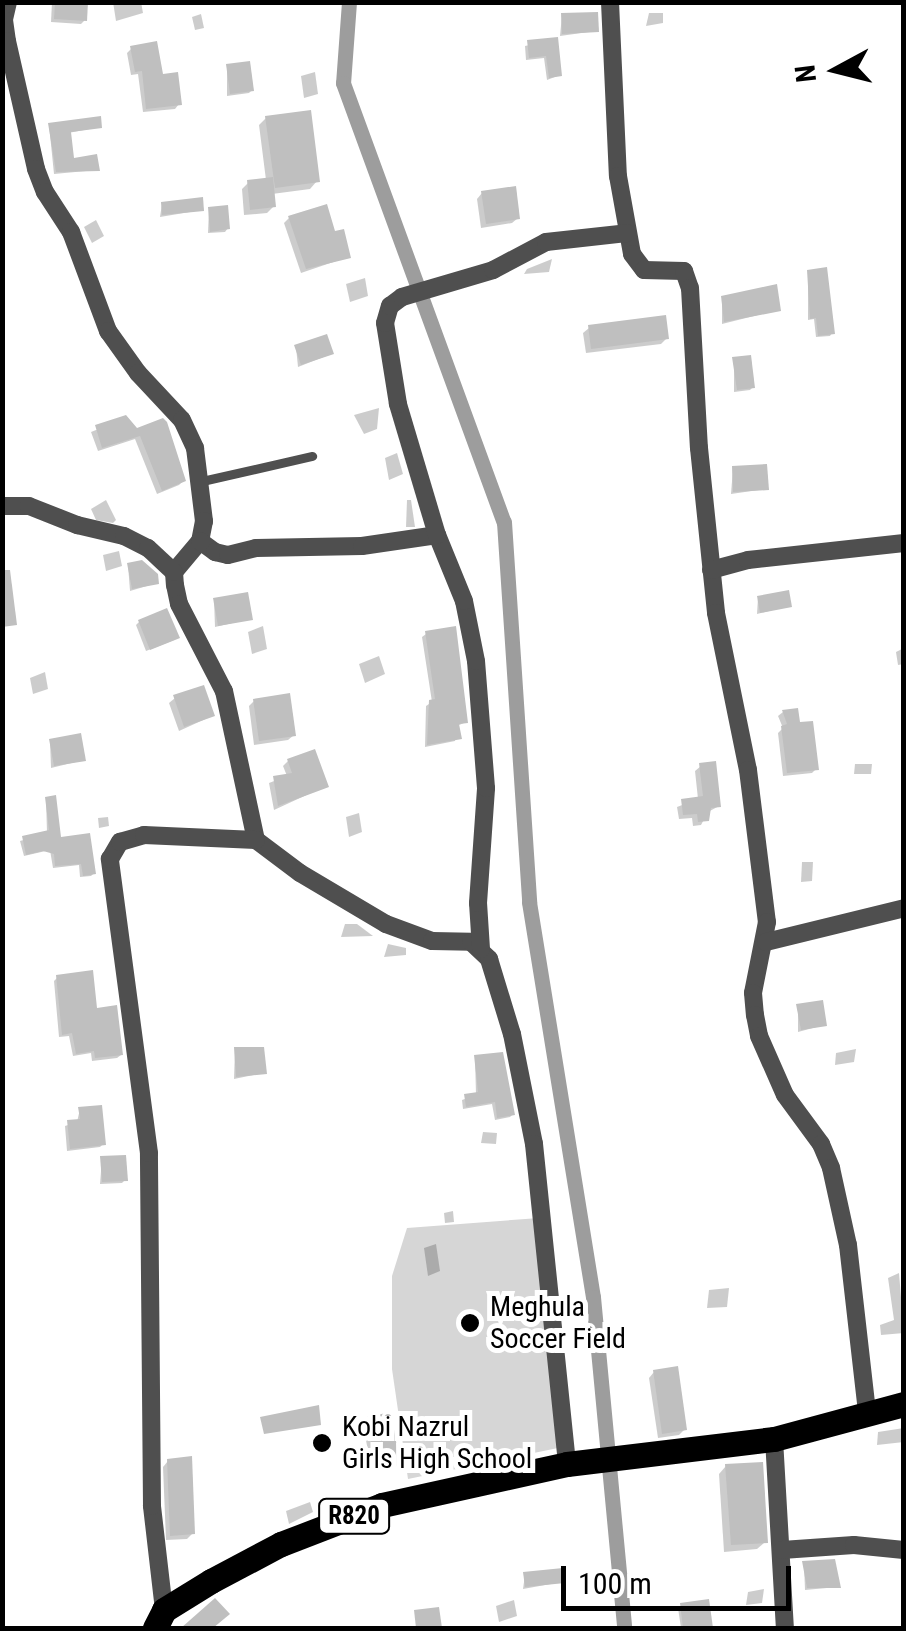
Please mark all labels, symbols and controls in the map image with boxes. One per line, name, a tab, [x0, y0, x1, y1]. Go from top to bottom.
north arrow	[786, 20, 886, 120]
text: N	[788, 63, 823, 84]
place label: Meghula Soccer Field	[490, 1290, 626, 1356]
marker: Meghula Soccer Field	[459, 1312, 481, 1334]
place label: Kobi Nazrul Girls High School	[342, 1410, 532, 1476]
marker: Kobi Nazrul Girls High School	[311, 1432, 333, 1454]
road number: R820	[316, 1496, 392, 1536]
scale bar	[566, 1546, 796, 1608]
text: 100 m	[578, 1566, 652, 1601]

